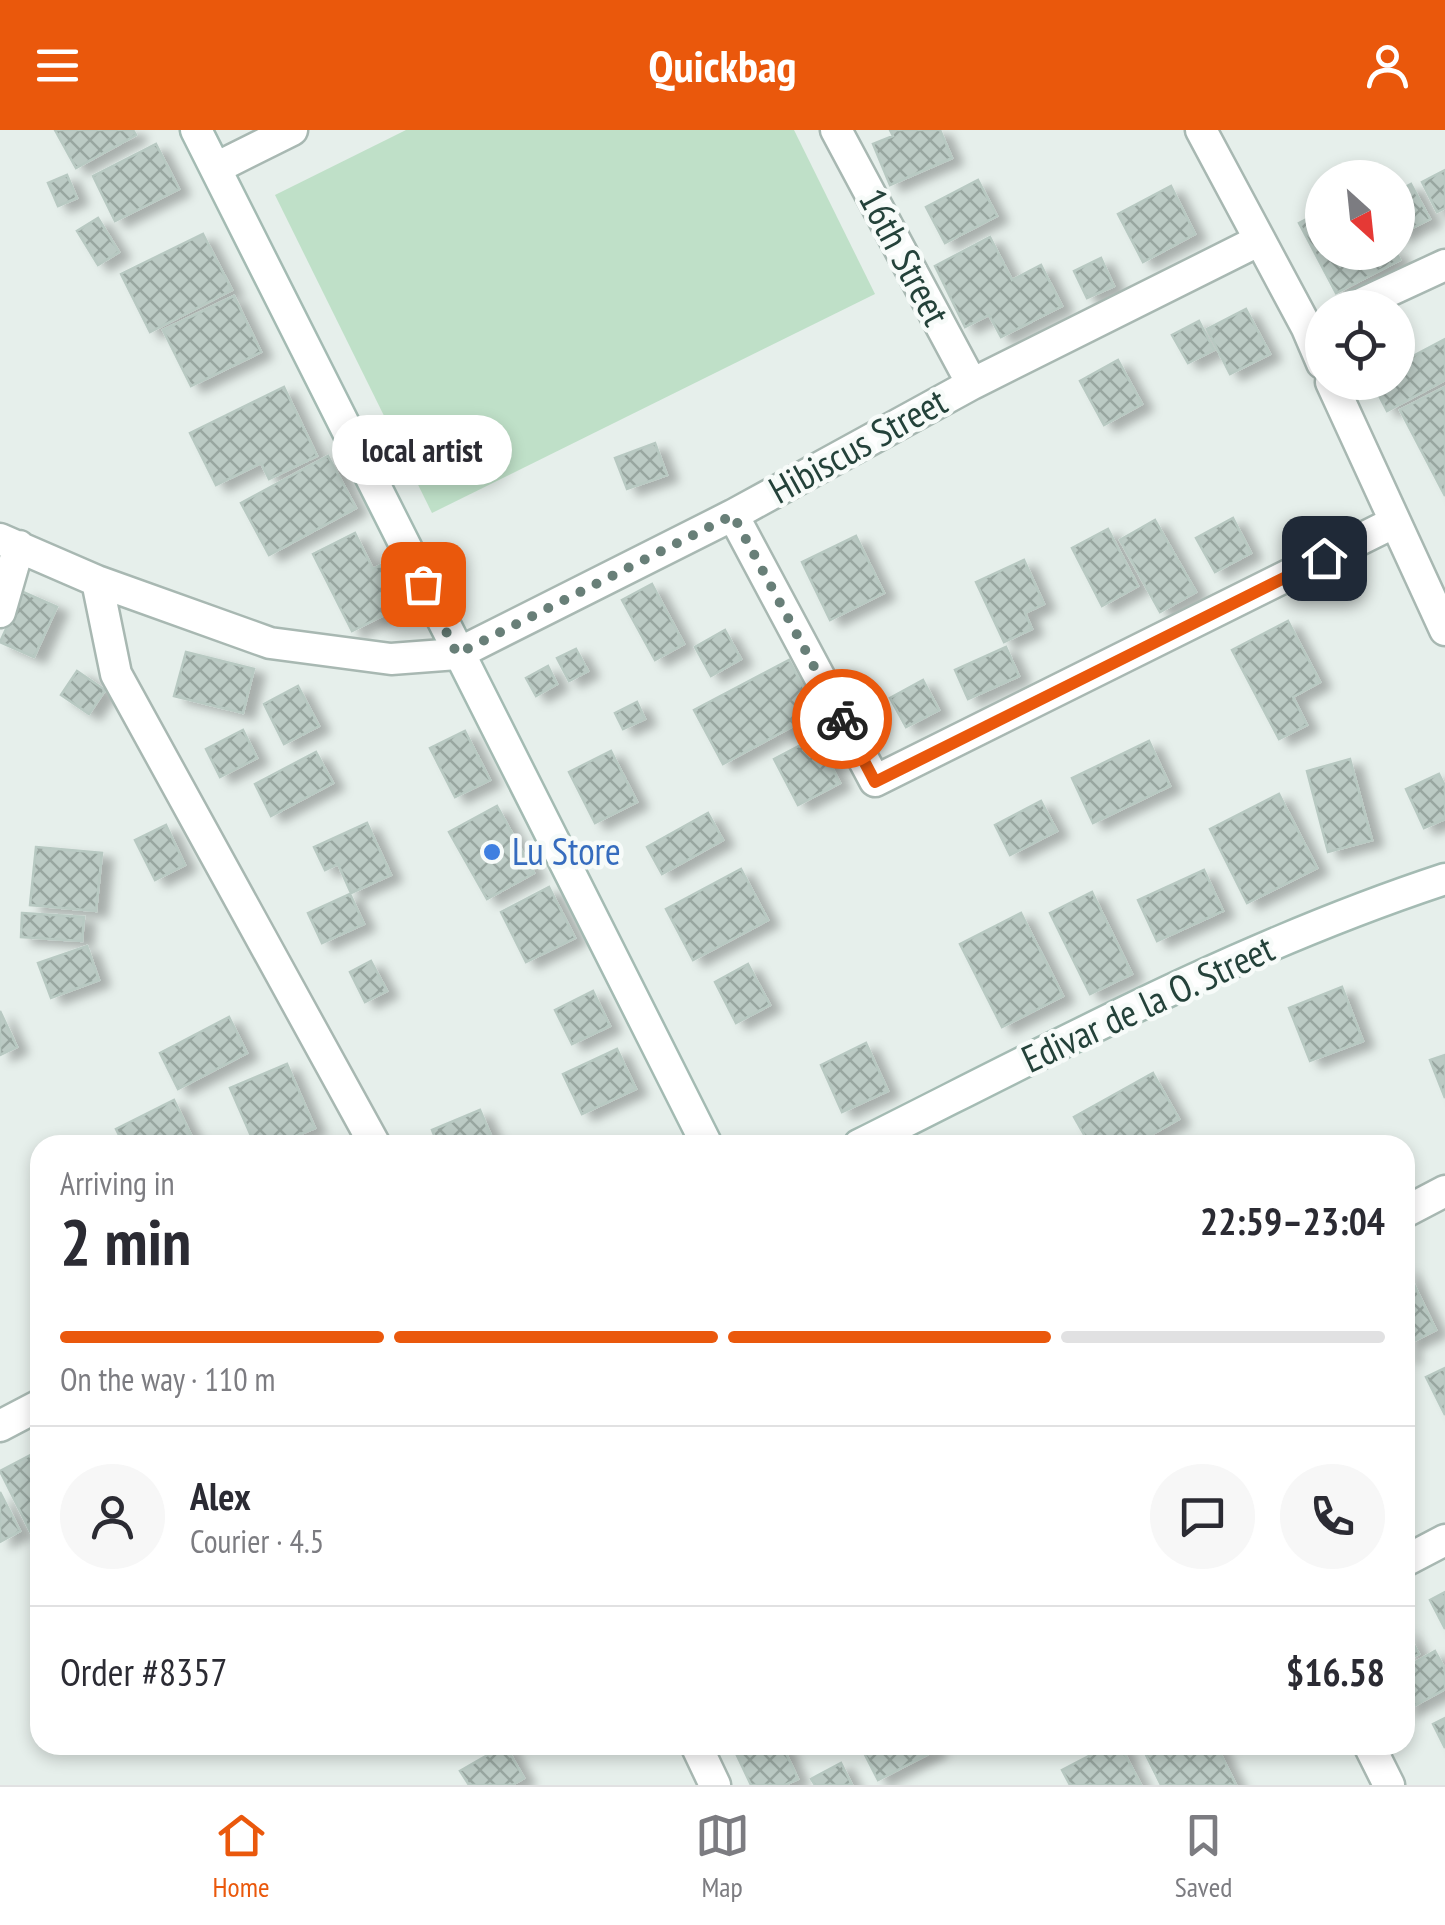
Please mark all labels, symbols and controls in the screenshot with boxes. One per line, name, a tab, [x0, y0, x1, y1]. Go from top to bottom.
text: Quickbag	[649, 36, 796, 94]
icon: menu	[30, 38, 85, 93]
icon: person	[1360, 38, 1415, 93]
north arrow	[1305, 160, 1415, 270]
map controls	[1305, 160, 1415, 400]
street label: 16th Street	[849, 179, 962, 334]
button: locate	[1305, 290, 1415, 400]
street label: Hibiscus Street	[760, 376, 955, 514]
callout: local artist	[333, 414, 513, 484]
text: local artist	[361, 429, 483, 471]
pin	[1282, 516, 1367, 601]
icon: home	[1297, 531, 1352, 586]
pin	[381, 542, 466, 627]
icon: bag	[396, 557, 451, 612]
courier	[792, 669, 892, 769]
icon: bike	[815, 692, 870, 747]
place label: Lu Store	[512, 826, 621, 875]
marker: Lu Store	[481, 841, 503, 863]
street label: Edivar de la O. Street	[1013, 923, 1282, 1082]
text: Arriving in	[60, 1162, 175, 1204]
text: 22:59–23:04	[1200, 1196, 1385, 1245]
text: 2 min	[60, 1199, 191, 1283]
text: On the way · 110 m	[60, 1358, 275, 1400]
button: person	[60, 1464, 165, 1569]
button: chat	[1150, 1464, 1255, 1569]
button: phone	[1280, 1464, 1385, 1569]
text: Alex	[190, 1471, 251, 1520]
text: Courier · 4.5	[190, 1520, 324, 1562]
text: Order #8357	[60, 1647, 227, 1696]
text: $16.58	[1286, 1647, 1385, 1696]
tab: Home	[213, 1808, 269, 1905]
tab: Map	[695, 1808, 750, 1905]
tab: Saved	[1175, 1808, 1232, 1905]

